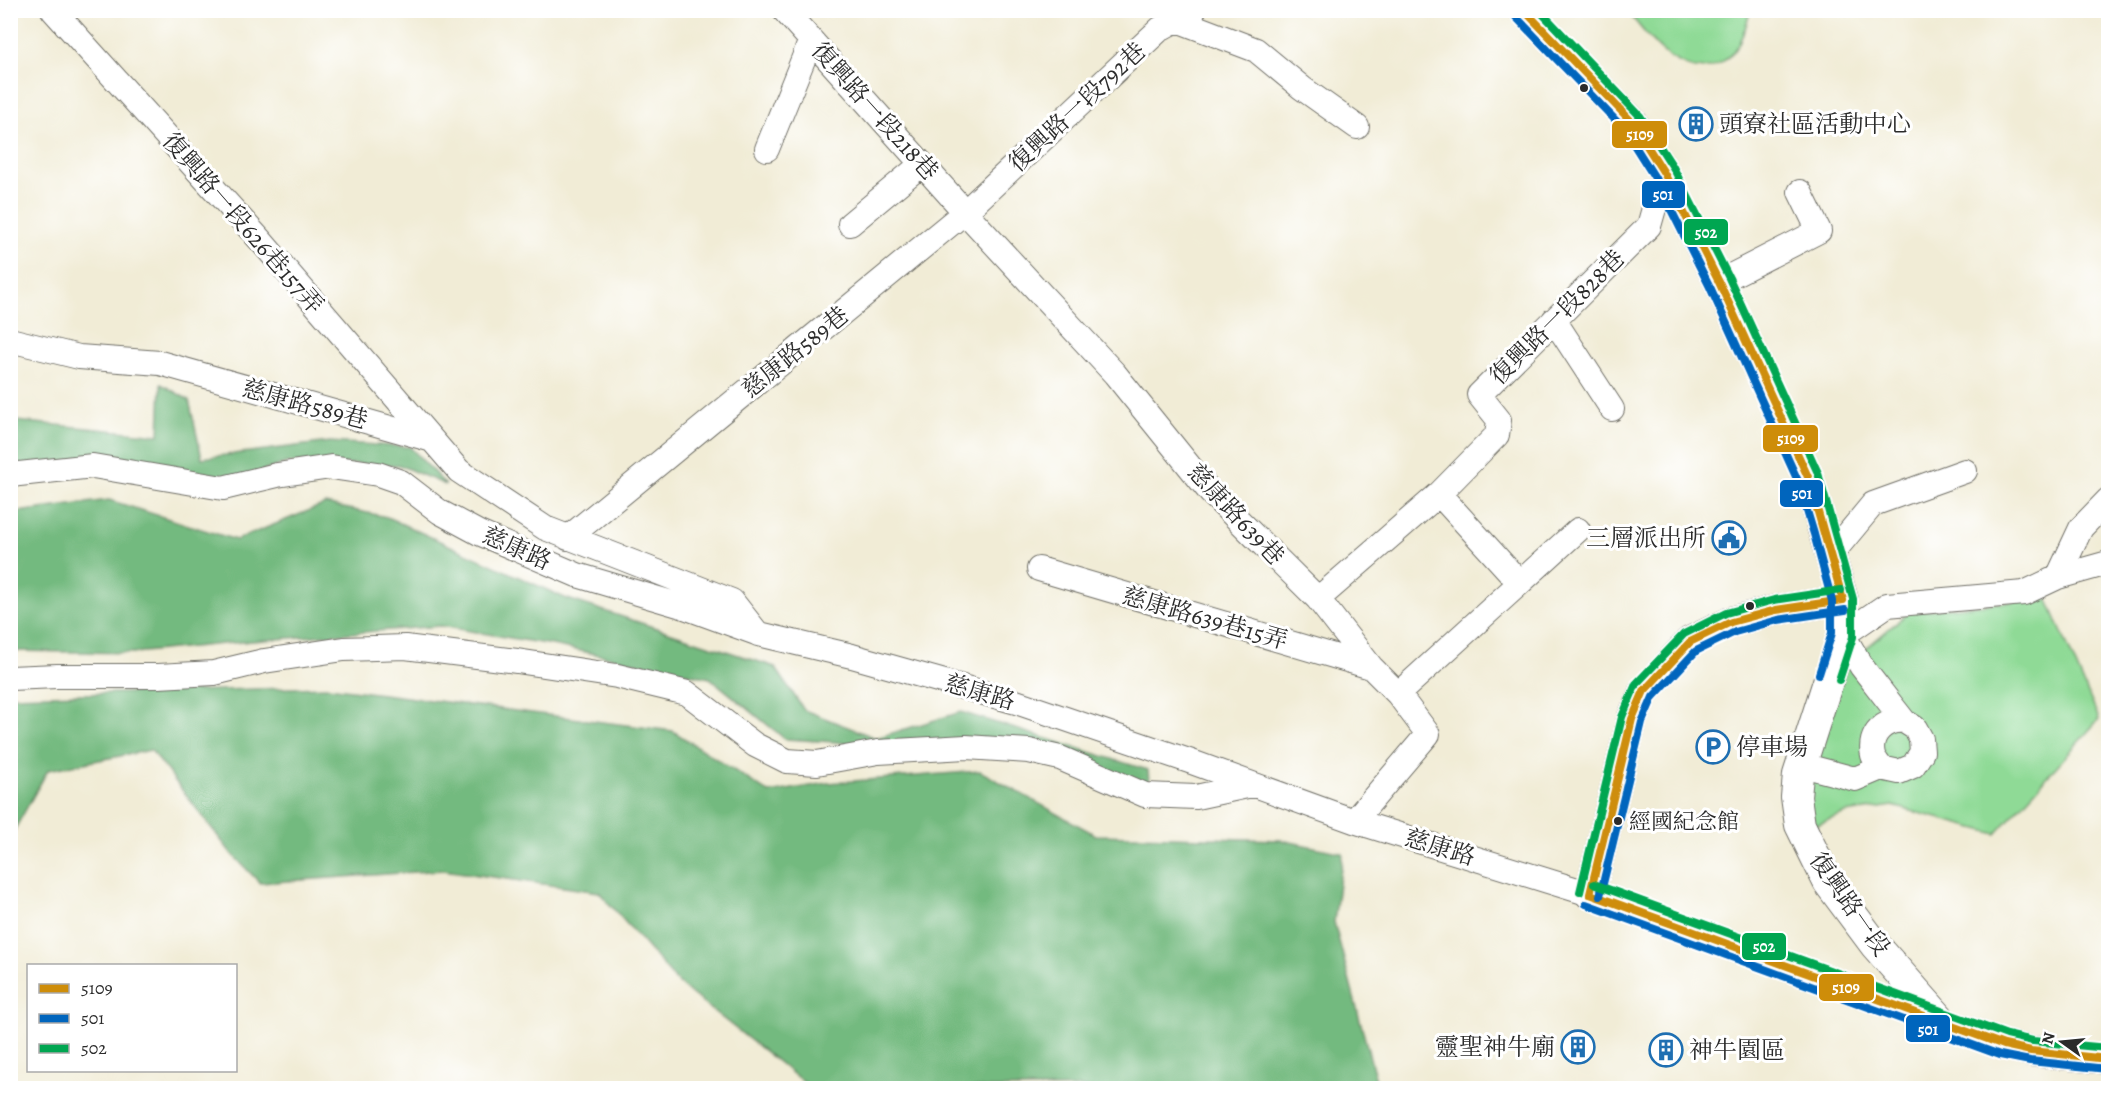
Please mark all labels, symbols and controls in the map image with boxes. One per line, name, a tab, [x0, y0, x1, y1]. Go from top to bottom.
street label: 復興路一段218巷	[804, 35, 946, 187]
street label: 復興路一段792巷	[1002, 35, 1152, 179]
unlabelled marker	[1578, 82, 1590, 94]
building icon: 頭寮社區活動中心	[1678, 106, 1714, 142]
place label: 頭寮社區活動中心	[1719, 108, 1911, 140]
line badge: 5109	[1611, 120, 1668, 149]
text: 5109	[1626, 124, 1654, 146]
street label: 復興路一段626巷157弄	[155, 126, 331, 320]
line badge: 501	[1641, 180, 1686, 209]
text: 501	[1653, 184, 1674, 206]
line badge: 502	[1683, 218, 1729, 246]
text: 502	[1695, 222, 1718, 244]
street label: 復興路一段828巷	[1483, 243, 1631, 391]
street label: 慈康路589巷	[735, 299, 855, 405]
street label: 慈康路589巷	[239, 372, 371, 436]
line badge: 5109	[1762, 424, 1819, 453]
text: 5109	[1777, 428, 1805, 450]
street label: 慈康路639巷	[1181, 456, 1291, 572]
line badge: 501	[1779, 479, 1824, 508]
text: 501	[1792, 483, 1813, 505]
street label: 慈康路	[478, 519, 556, 577]
public building icon: 三層派出所	[1711, 520, 1747, 556]
place label: 三層派出所	[1586, 522, 1706, 554]
street label: 慈康路639巷15弄	[1119, 579, 1291, 657]
unlabelled marker	[1744, 600, 1756, 612]
street label: 慈康路	[941, 667, 1019, 717]
parking icon: 停車場	[1695, 729, 1731, 765]
place label: 停車場	[1736, 731, 1808, 763]
place label: 經國紀念館	[1629, 807, 1739, 837]
marker: 經國紀念館	[1612, 815, 1624, 827]
street label: 慈康路	[1401, 821, 1479, 873]
street label: 復興路一段	[1802, 846, 1898, 962]
line badge: 502	[1741, 932, 1787, 961]
text: 502	[1753, 936, 1776, 958]
legend	[27, 964, 237, 1072]
line badge: 5109	[1818, 973, 1875, 1002]
text: 5109	[81, 976, 113, 1000]
text: 5109	[1832, 977, 1860, 999]
text: 501	[81, 1006, 105, 1030]
north arrow	[2032, 1012, 2092, 1072]
line badge: 501	[1905, 1014, 1951, 1043]
text: 501	[1918, 1019, 1939, 1041]
building icon: 靈聖神牛廟	[1560, 1029, 1596, 1065]
text: N	[2036, 1030, 2061, 1047]
place label: 靈聖神牛廟	[1435, 1031, 1555, 1063]
building icon: 神牛園區	[1648, 1032, 1684, 1068]
place label: 神牛園區	[1689, 1034, 1785, 1066]
text: 502	[81, 1036, 107, 1060]

